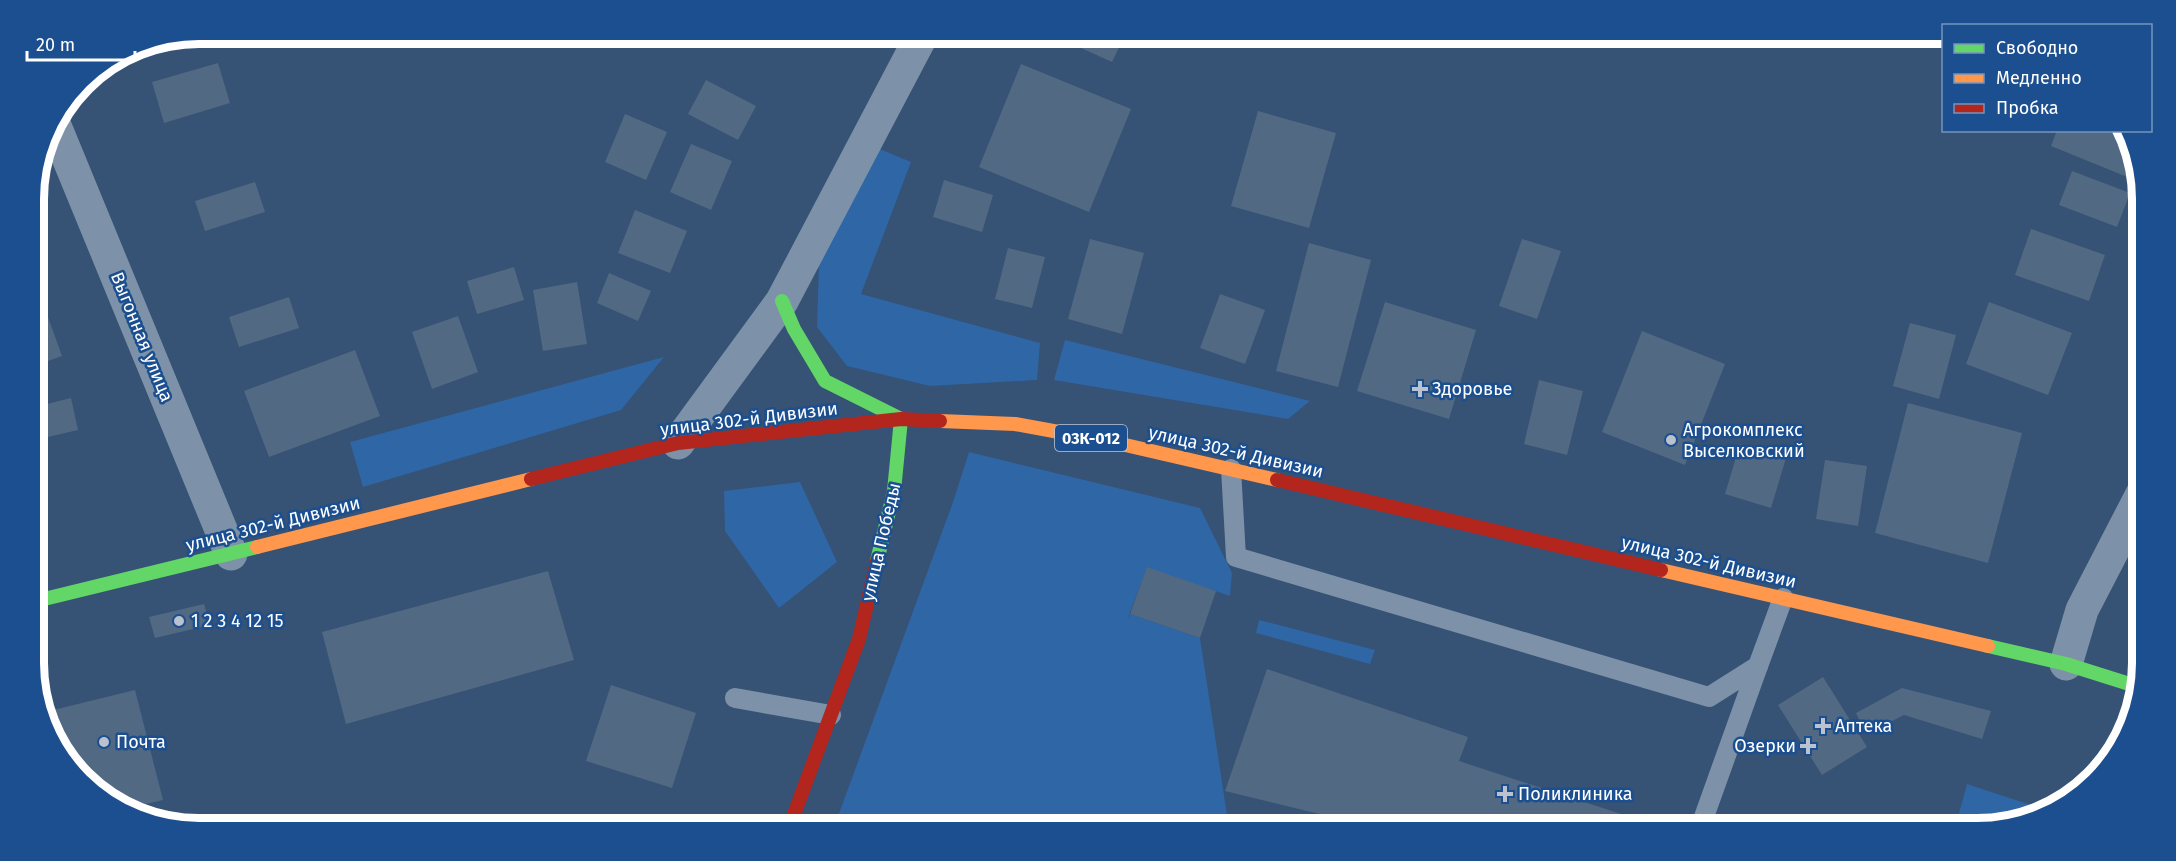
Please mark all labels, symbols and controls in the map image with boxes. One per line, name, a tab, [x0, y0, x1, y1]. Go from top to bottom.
scale bar	[27, 24, 135, 62]
legend	[1942, 24, 2152, 132]
text: 20 m	[36, 34, 75, 56]
text: Свободно	[1996, 37, 2078, 59]
text: Медленно	[1996, 67, 2082, 89]
text: Пробка	[1996, 97, 2059, 119]
street label: Выгонная улица	[106, 269, 178, 405]
place label: Здоровье	[1432, 378, 1512, 400]
marker: Здоровье	[1413, 382, 1427, 396]
street label: улица 302-й Дивизии	[659, 397, 839, 441]
place label: Агрокомплекс Выселковский	[1683, 419, 1805, 462]
street label: улица 302-й Дивизии	[1146, 421, 1326, 483]
road number: 03К-012	[1055, 425, 1127, 451]
marker: Агрокомплекс Выселковский	[1664, 433, 1678, 447]
street label: улица Победы	[857, 481, 905, 603]
street label: улица 302-й Дивизии	[184, 492, 362, 556]
street label: улица 302-й Дивизии	[1619, 531, 1799, 593]
place label: 1 2 3 4 12 15	[191, 610, 284, 632]
marker: 1 2 3 4 12 15	[172, 614, 186, 628]
place label: Аптека	[1835, 715, 1892, 737]
marker: Аптека	[1816, 719, 1830, 733]
place label: Почта	[116, 731, 166, 753]
marker: Почта	[97, 735, 111, 749]
place label: Озерки	[1734, 735, 1796, 757]
marker: Озерки	[1801, 739, 1815, 753]
place label: Поликлиника	[1518, 783, 1633, 805]
marker: Поликлиника	[1496, 785, 1514, 803]

